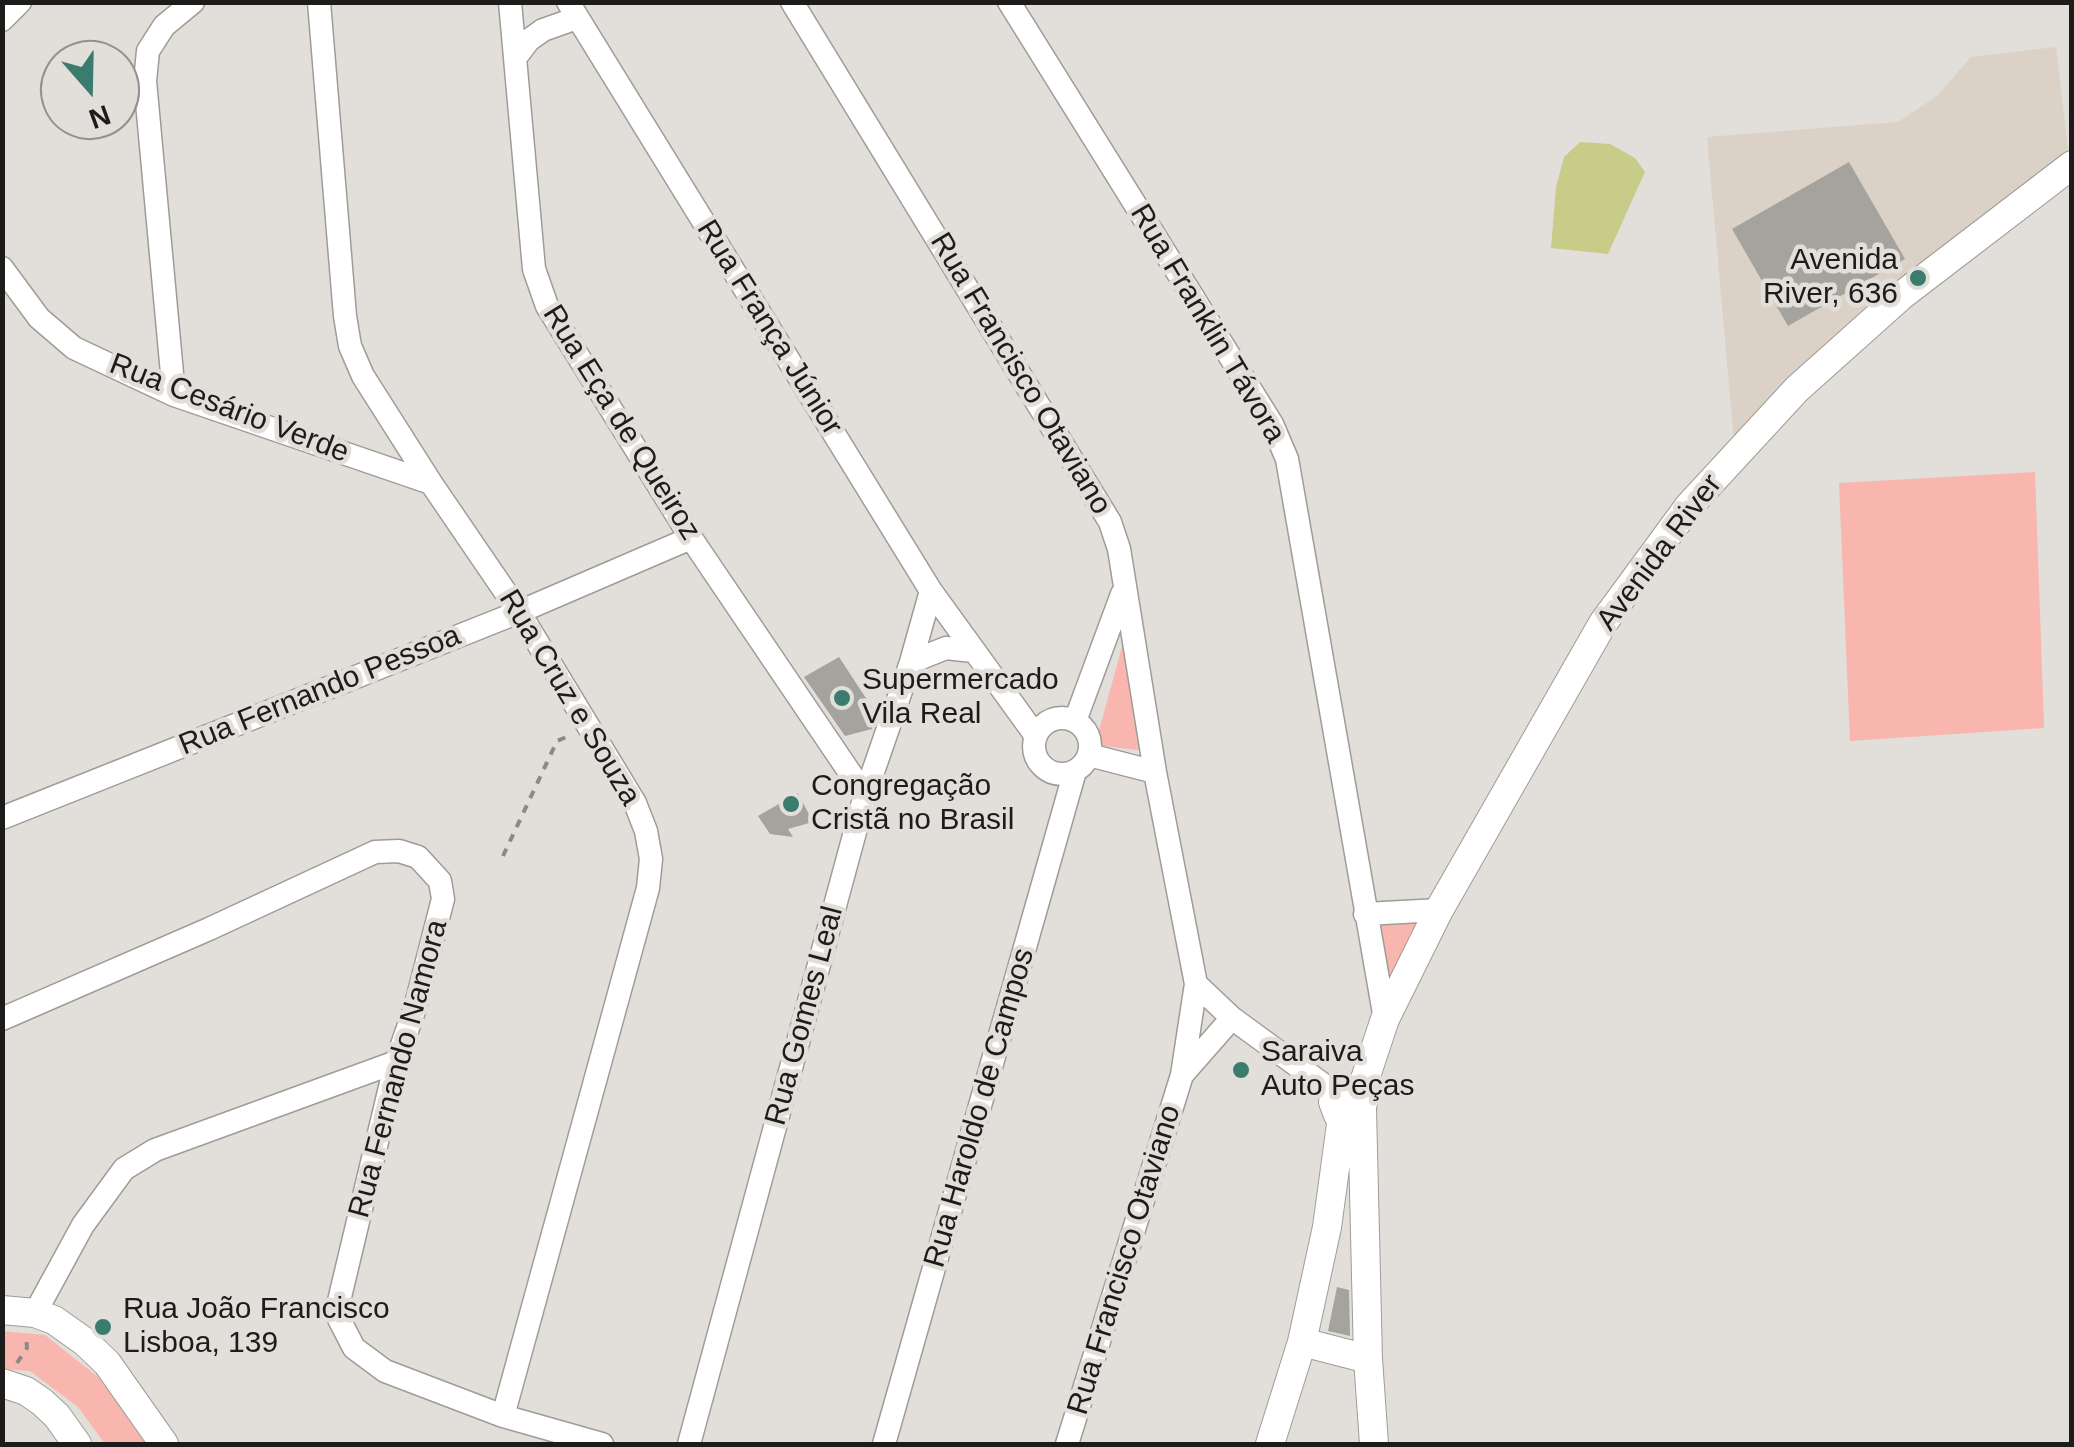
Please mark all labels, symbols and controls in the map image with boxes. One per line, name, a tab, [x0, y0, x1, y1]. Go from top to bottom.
north arrow	[40, 40, 140, 140]
text: N	[85, 99, 115, 135]
street label: Rua Franklin Távora	[1122, 198, 1292, 450]
street label: Rua França Júnior	[688, 214, 850, 442]
street label: Rua Francisco Otaviano	[922, 227, 1118, 521]
place label: Avenida River, 636	[1763, 243, 1898, 314]
marker: Avenida River, 636	[1907, 267, 1929, 289]
street label: Rua Eça de Queiroz	[534, 299, 708, 547]
street label: Rua Cesário Verde	[104, 347, 354, 471]
street label: Avenida River	[1590, 468, 1730, 638]
street label: Rua Cruz e Souza	[490, 584, 648, 812]
street label: Rua Fernando Pessoa	[174, 618, 466, 764]
place label: Supermercado Vila Real	[862, 663, 1059, 734]
marker: Supermercado Vila Real	[831, 687, 853, 709]
place label: Congregação Cristã no Brasil	[811, 769, 1014, 840]
marker: Congregação Cristã no Brasil	[780, 793, 802, 815]
street label: Rua Gomes Leal	[758, 903, 852, 1129]
street label: Rua Fernando Namora	[342, 916, 456, 1222]
street label: Rua Haroldo de Campos	[917, 944, 1043, 1272]
place label: Saraiva Auto Peças	[1261, 1035, 1414, 1106]
marker: Saraiva Auto Peças	[1230, 1059, 1252, 1081]
street label: Rua Francisco Otaviano	[1061, 1101, 1189, 1419]
place label: Rua João Francisco Lisboa, 139	[123, 1292, 390, 1362]
marker: Rua João Francisco Lisboa, 139	[92, 1316, 114, 1338]

